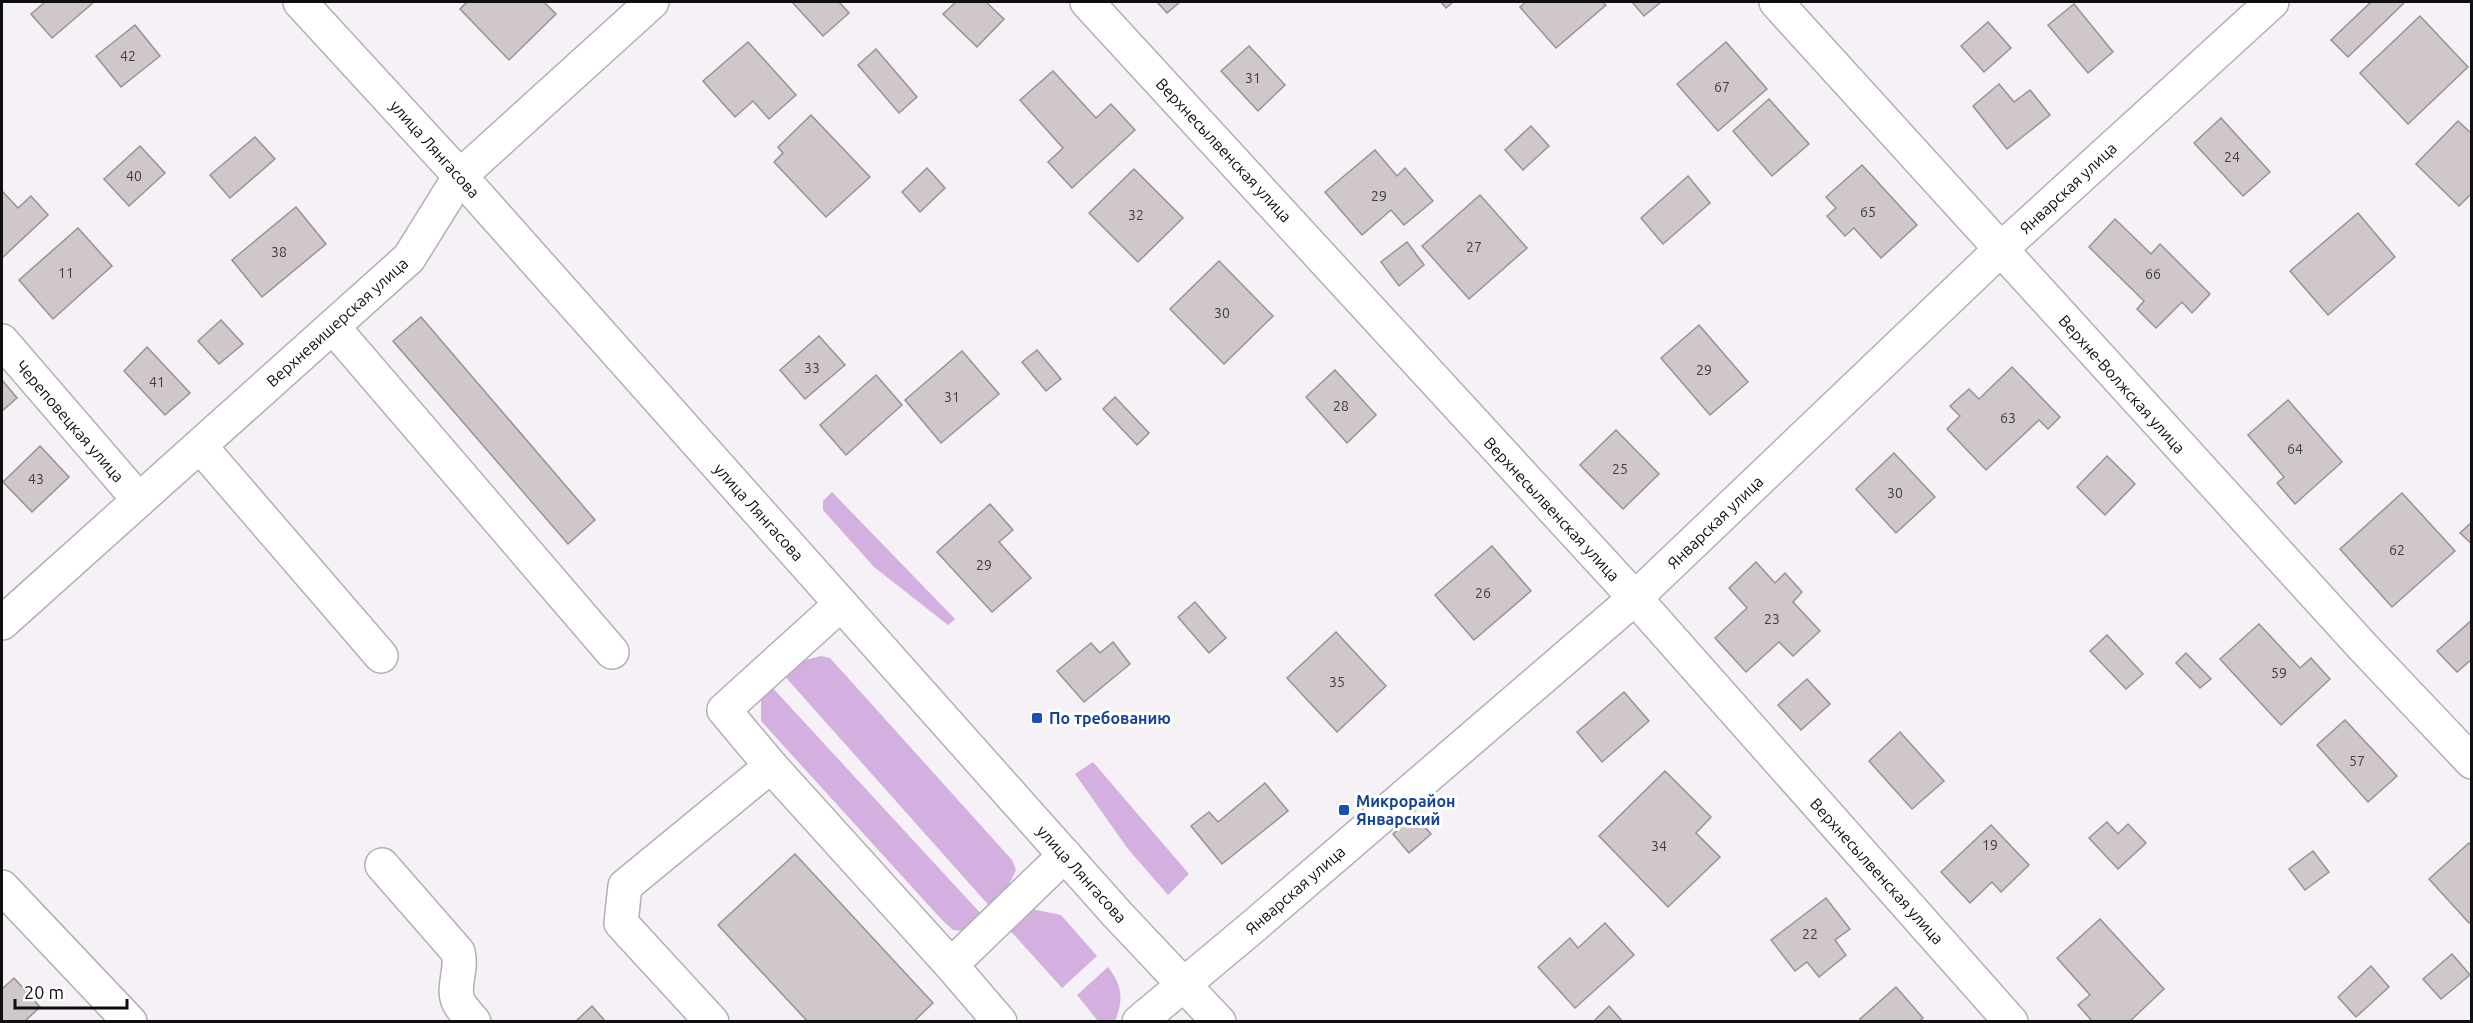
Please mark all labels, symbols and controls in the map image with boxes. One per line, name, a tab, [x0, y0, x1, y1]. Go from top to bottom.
house number: 42	[120, 48, 136, 64]
house number: 31	[1245, 70, 1261, 86]
street label: Верхнесылвенская улица	[1153, 74, 1295, 226]
house number: 67	[1714, 79, 1730, 95]
street label: улица Лянгасова	[387, 97, 483, 201]
street label: Январская улица	[2016, 139, 2120, 237]
house number: 24	[2224, 149, 2240, 165]
house number: 40	[126, 168, 142, 184]
house number: 29	[1371, 188, 1387, 204]
house number: 65	[1860, 204, 1876, 220]
house number: 32	[1128, 207, 1144, 223]
house number: 27	[1466, 239, 1482, 255]
house number: 38	[271, 244, 287, 260]
street label: Верхневишерская улица	[263, 254, 411, 390]
house number: 11	[58, 265, 74, 281]
house number: 66	[2145, 266, 2161, 282]
house number: 30	[1214, 305, 1230, 321]
street label: Верхне-Волжская улица	[2055, 311, 2189, 457]
street label: Череповецкая улица	[12, 357, 128, 485]
house number: 33	[804, 360, 820, 376]
house number: 29	[1696, 362, 1712, 378]
house number: 41	[149, 374, 165, 390]
house number: 31	[944, 389, 960, 405]
house number: 28	[1333, 398, 1349, 414]
house number: 63	[2000, 410, 2016, 426]
street label: Верхнесылвенская улица	[1481, 433, 1623, 585]
house number: 64	[2287, 441, 2303, 457]
street label: улица Лянгасова	[711, 460, 807, 564]
house number: 25	[1612, 461, 1628, 477]
house number: 43	[28, 471, 44, 487]
street label: Январская улица	[1664, 472, 1766, 572]
house number: 30	[1887, 485, 1903, 501]
house number: 62	[2389, 542, 2405, 558]
house number: 29	[976, 557, 992, 573]
house number: 26	[1475, 585, 1491, 601]
house number: 23	[1764, 611, 1780, 627]
house number: 59	[2271, 665, 2287, 681]
house number: 35	[1329, 674, 1345, 690]
place label: По требованию	[1049, 709, 1171, 727]
marker: По требованию	[1030, 711, 1044, 725]
house number: 57	[2349, 753, 2365, 769]
place label: Микрорайон Январский	[1356, 792, 1456, 828]
street label: Верхнесылвенская улица	[1807, 794, 1947, 948]
marker: Микрорайон Январский	[1337, 803, 1351, 817]
street label: улица Лянгасова	[1034, 822, 1130, 926]
house number: 19	[1982, 837, 1998, 853]
house number: 34	[1651, 838, 1667, 854]
street label: Январская улица	[1242, 842, 1348, 938]
house number: 22	[1802, 926, 1818, 942]
scale bar	[15, 972, 128, 1010]
text: 20 m	[24, 982, 64, 1002]

